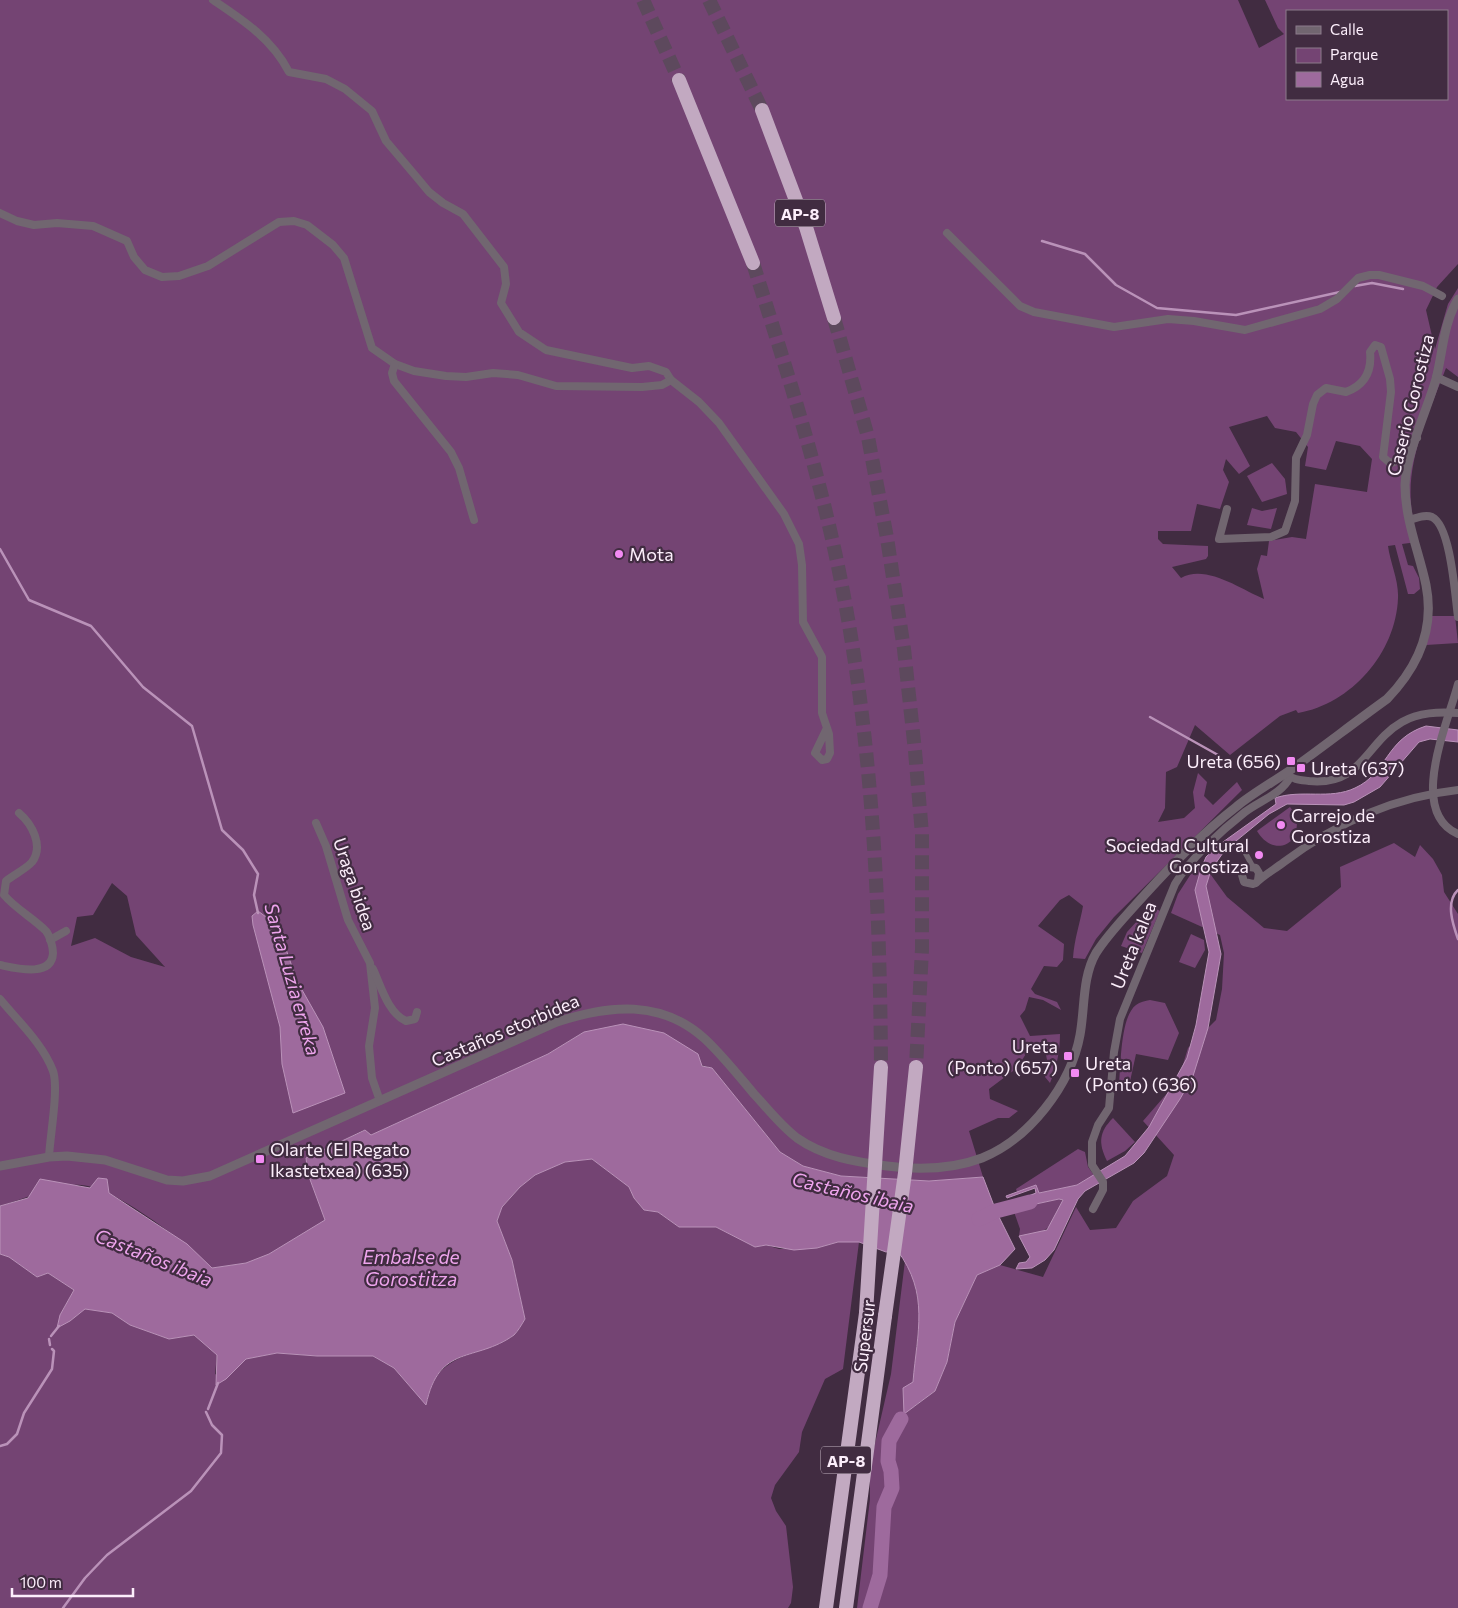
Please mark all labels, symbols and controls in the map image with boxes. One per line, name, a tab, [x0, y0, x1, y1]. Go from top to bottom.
legend	[1286, 10, 1448, 100]
text: Calle	[1330, 20, 1364, 38]
text: Parque	[1330, 45, 1378, 63]
text: Agua	[1330, 70, 1364, 88]
road number: AP-8	[775, 200, 825, 227]
street label: Caserio Gorostiza	[1382, 332, 1438, 478]
place label: Mota	[629, 543, 674, 565]
marker: Mota	[613, 548, 625, 560]
place label: Ureta (656)	[1186, 750, 1281, 772]
marker: Ureta (656)	[1285, 755, 1297, 767]
place label: Ureta (637)	[1311, 757, 1404, 779]
marker: Ureta (637)	[1295, 762, 1307, 774]
place label: Carrejo de Gorostiza	[1291, 804, 1375, 847]
marker: Carrejo de Gorostiza	[1275, 819, 1287, 831]
place label: Sociedad Cultural Gorostiza	[1106, 834, 1249, 877]
street label: Uraga bidea	[329, 835, 381, 933]
marker: Sociedad Cultural Gorostiza	[1253, 849, 1265, 861]
street label: Ureta kalea	[1106, 898, 1160, 992]
water label: Santa Luzia erreka	[260, 900, 326, 1058]
street label: Castaños etorbidea	[428, 989, 582, 1071]
place label: Ureta (Ponto) (657)	[947, 1035, 1058, 1078]
marker: Ureta (Ponto) (657)	[1062, 1050, 1074, 1062]
place label: Ureta (Ponto) (636)	[1085, 1052, 1197, 1095]
marker: Ureta (Ponto) (636)	[1069, 1067, 1081, 1079]
place label: Olarte (El Regato Ikastetxea) (635)	[270, 1138, 410, 1181]
marker: Olarte (El Regato Ikastetxea) (635)	[254, 1153, 266, 1165]
water label: Castaños ibaia	[790, 1167, 916, 1217]
water label: Castaños ibaia	[92, 1223, 216, 1291]
water label: Embalse de Gorostitza	[362, 1245, 460, 1290]
street label: Supersur	[849, 1298, 879, 1374]
road number: AP-8	[821, 1446, 871, 1474]
scale bar	[12, 1566, 134, 1598]
text: 100 m	[20, 1573, 62, 1591]

